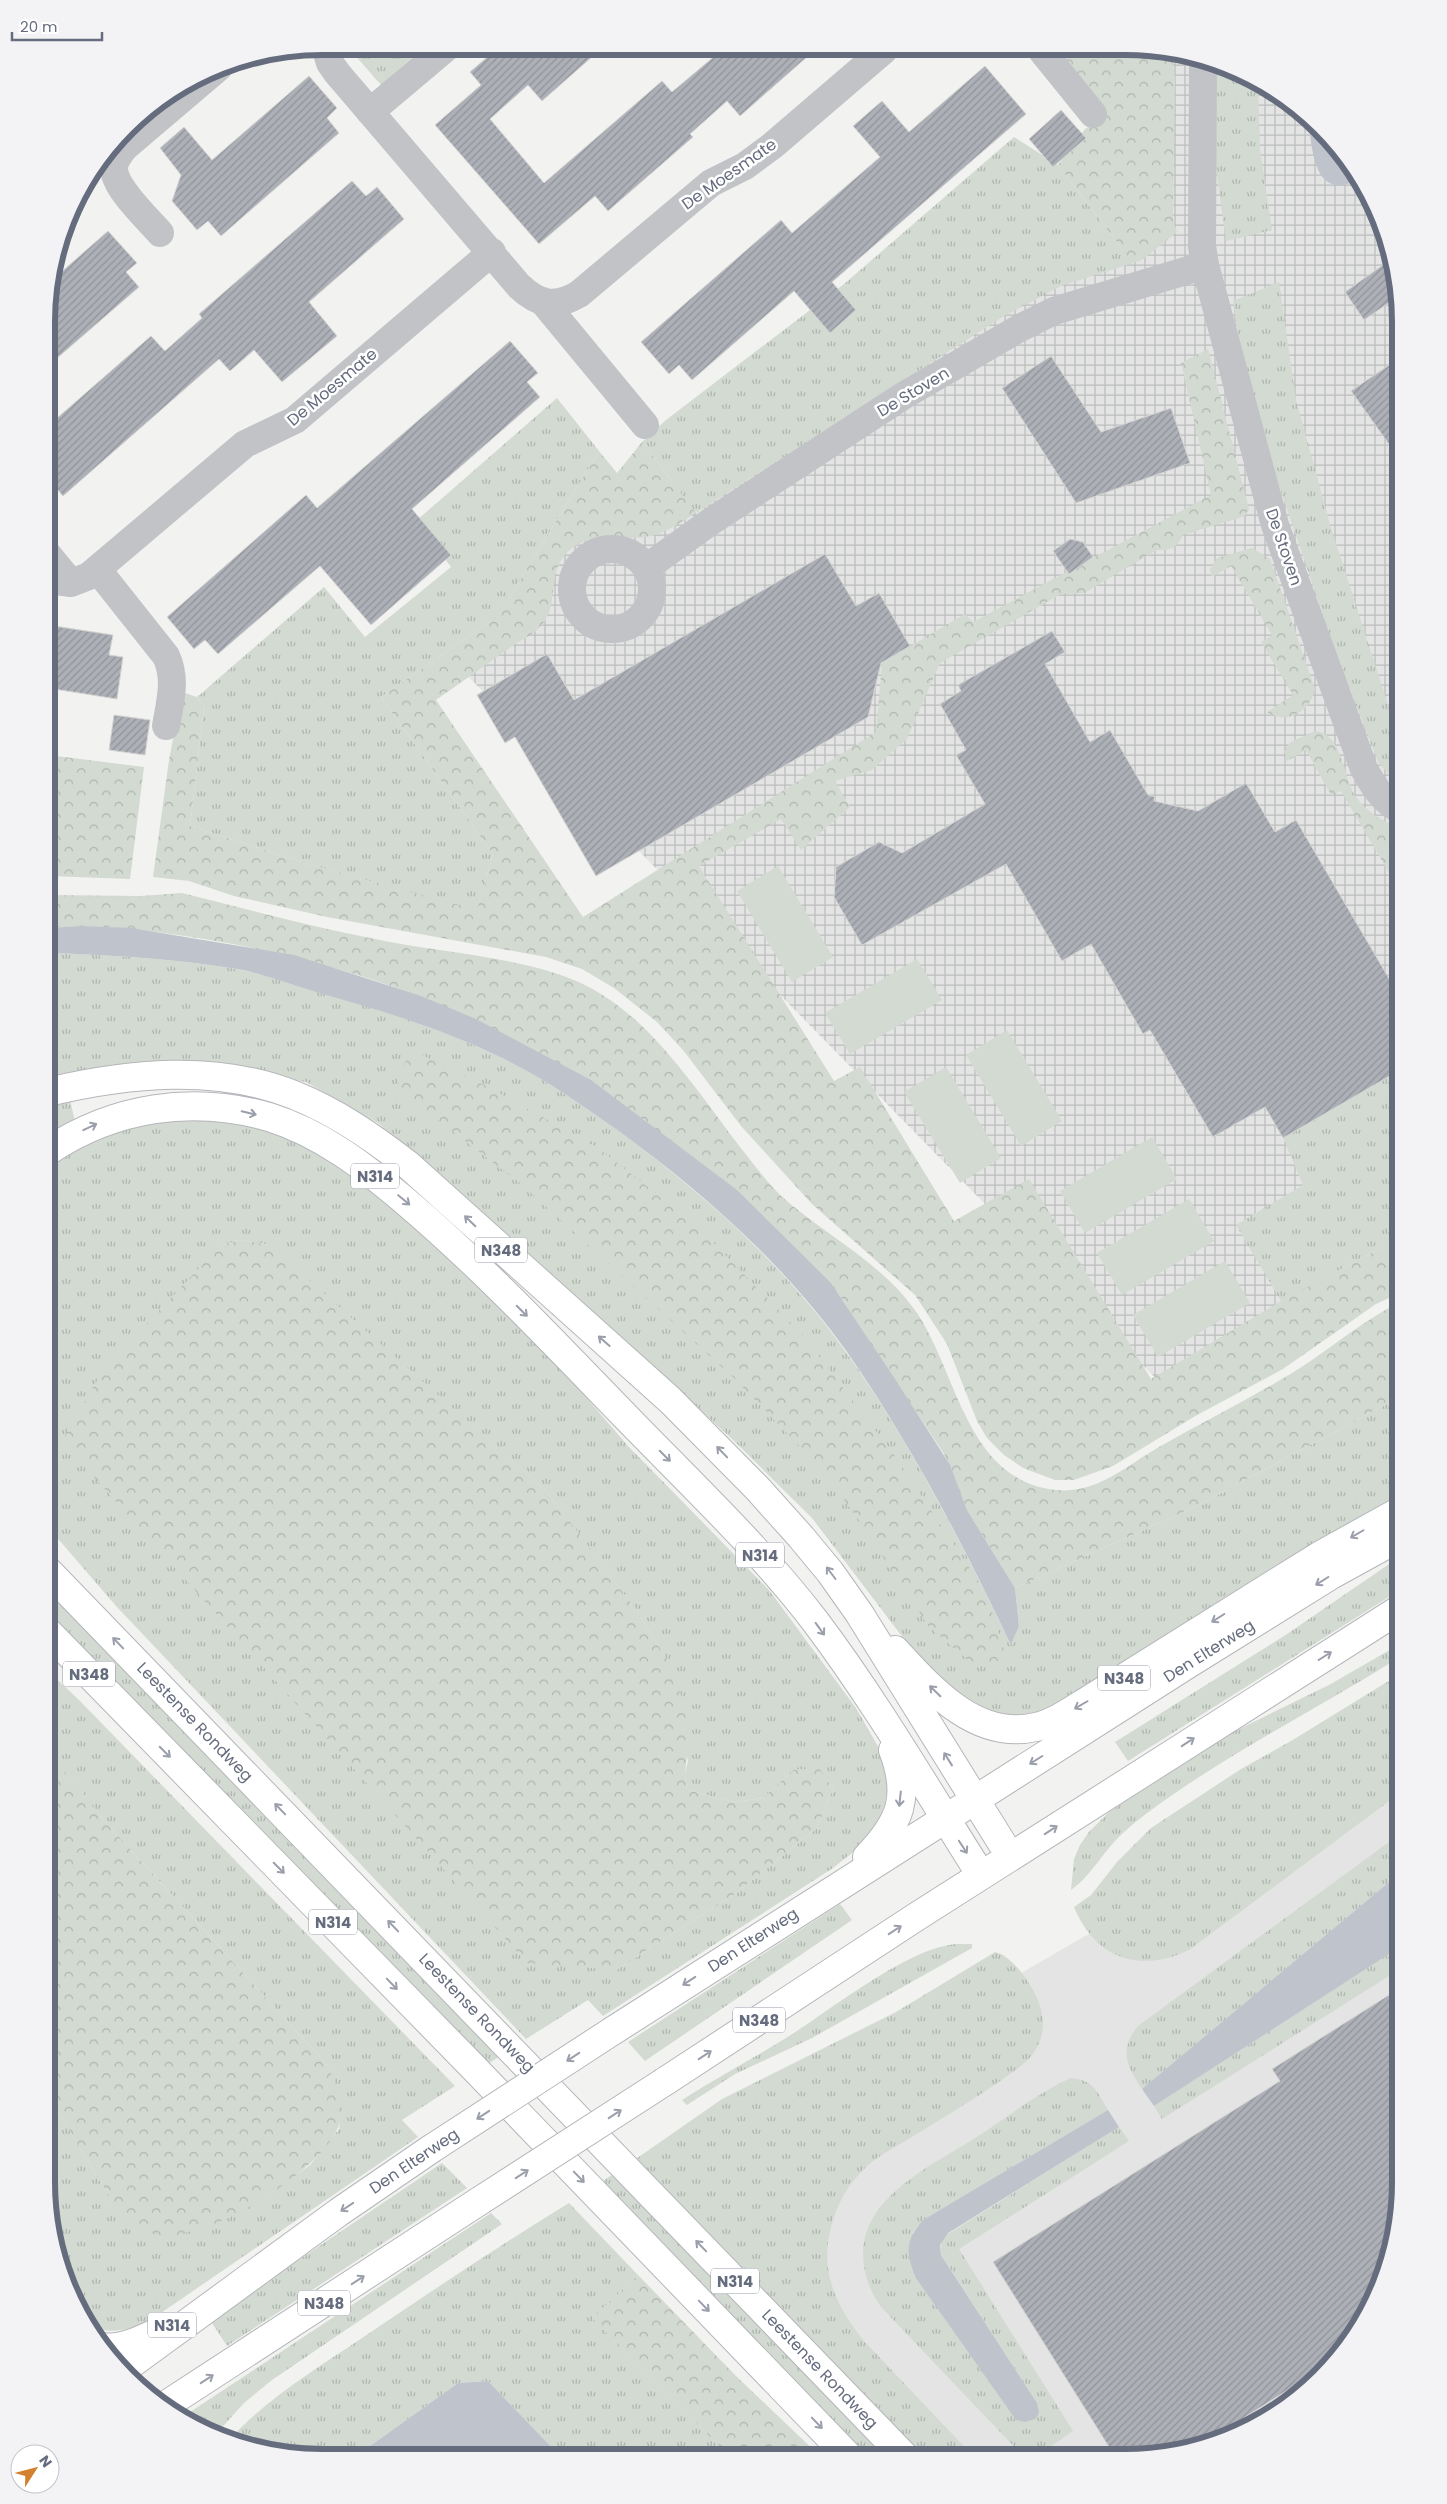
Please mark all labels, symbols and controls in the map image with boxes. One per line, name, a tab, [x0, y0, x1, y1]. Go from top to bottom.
scale bar	[12, 10, 102, 42]
text: 20 m	[20, 16, 58, 37]
street label: De Moesmate	[677, 133, 781, 215]
street label: De Moesmate	[282, 343, 382, 431]
street label: De Stoven	[873, 362, 953, 422]
street label: De Stoven	[1260, 505, 1308, 589]
one-way arrow	[240, 1108, 256, 1118]
one-way arrow	[82, 1122, 97, 1131]
road number: N314	[351, 1164, 399, 1188]
one-way arrow	[397, 1194, 410, 1206]
one-way arrow	[464, 1215, 477, 1227]
road number: N348	[475, 1238, 527, 1262]
one-way arrow	[516, 1305, 528, 1317]
one-way arrow	[598, 1335, 611, 1347]
one-way arrow	[716, 1446, 728, 1459]
one-way arrow	[658, 1450, 671, 1462]
one-way arrow	[1350, 1529, 1365, 1539]
road number: N314	[736, 1542, 784, 1568]
one-way arrow	[826, 1566, 836, 1580]
one-way arrow	[1316, 1576, 1330, 1586]
one-way arrow	[1212, 1613, 1226, 1623]
street label: Den Elterweg	[1159, 1614, 1259, 1688]
one-way arrow	[815, 1621, 826, 1635]
one-way arrow	[112, 1636, 124, 1649]
one-way arrow	[1318, 1650, 1332, 1660]
street label: Leestense Rondweg	[132, 1657, 258, 1787]
road number: N348	[63, 1662, 115, 1686]
road number: N348	[1098, 1666, 1150, 1690]
one-way arrow	[928, 1685, 941, 1697]
one-way arrow	[1074, 1700, 1089, 1710]
one-way arrow	[1181, 1737, 1195, 1748]
one-way arrow	[159, 1745, 171, 1758]
one-way arrow	[943, 1752, 953, 1766]
one-way arrow	[1029, 1755, 1043, 1765]
one-way arrow	[895, 1791, 905, 1807]
one-way arrow	[274, 1803, 286, 1816]
one-way arrow	[1044, 1825, 1058, 1835]
one-way arrow	[958, 1839, 968, 1853]
one-way arrow	[273, 1861, 285, 1874]
street label: Den Elterweg	[703, 1902, 803, 1978]
road number: N314	[309, 1910, 357, 1934]
one-way arrow	[387, 1920, 399, 1932]
one-way arrow	[887, 1925, 901, 1935]
street label: Leestense Rondweg	[414, 1948, 540, 2078]
one-way arrow	[682, 1977, 696, 1987]
one-way arrow	[386, 1978, 398, 1990]
road number: N348	[733, 2008, 785, 2032]
one-way arrow	[698, 2050, 712, 2061]
one-way arrow	[566, 2051, 580, 2062]
one-way arrow	[608, 2109, 622, 2119]
one-way arrow	[476, 2110, 490, 2121]
street label: Den Elterweg	[365, 2123, 463, 2199]
one-way arrow	[515, 2169, 529, 2179]
one-way arrow	[573, 2171, 585, 2183]
one-way arrow	[340, 2202, 354, 2212]
one-way arrow	[695, 2240, 707, 2252]
road number: N314	[711, 2268, 759, 2294]
one-way arrow	[351, 2275, 365, 2286]
road number: N348	[298, 2290, 350, 2316]
one-way arrow	[698, 2300, 710, 2313]
street label: Leestense Rondweg	[757, 2304, 883, 2434]
road number: N314	[148, 2312, 196, 2338]
one-way arrow	[200, 2374, 214, 2384]
one-way arrow	[811, 2417, 823, 2430]
north arrow	[10, 2444, 60, 2494]
text: N	[34, 2451, 57, 2471]

